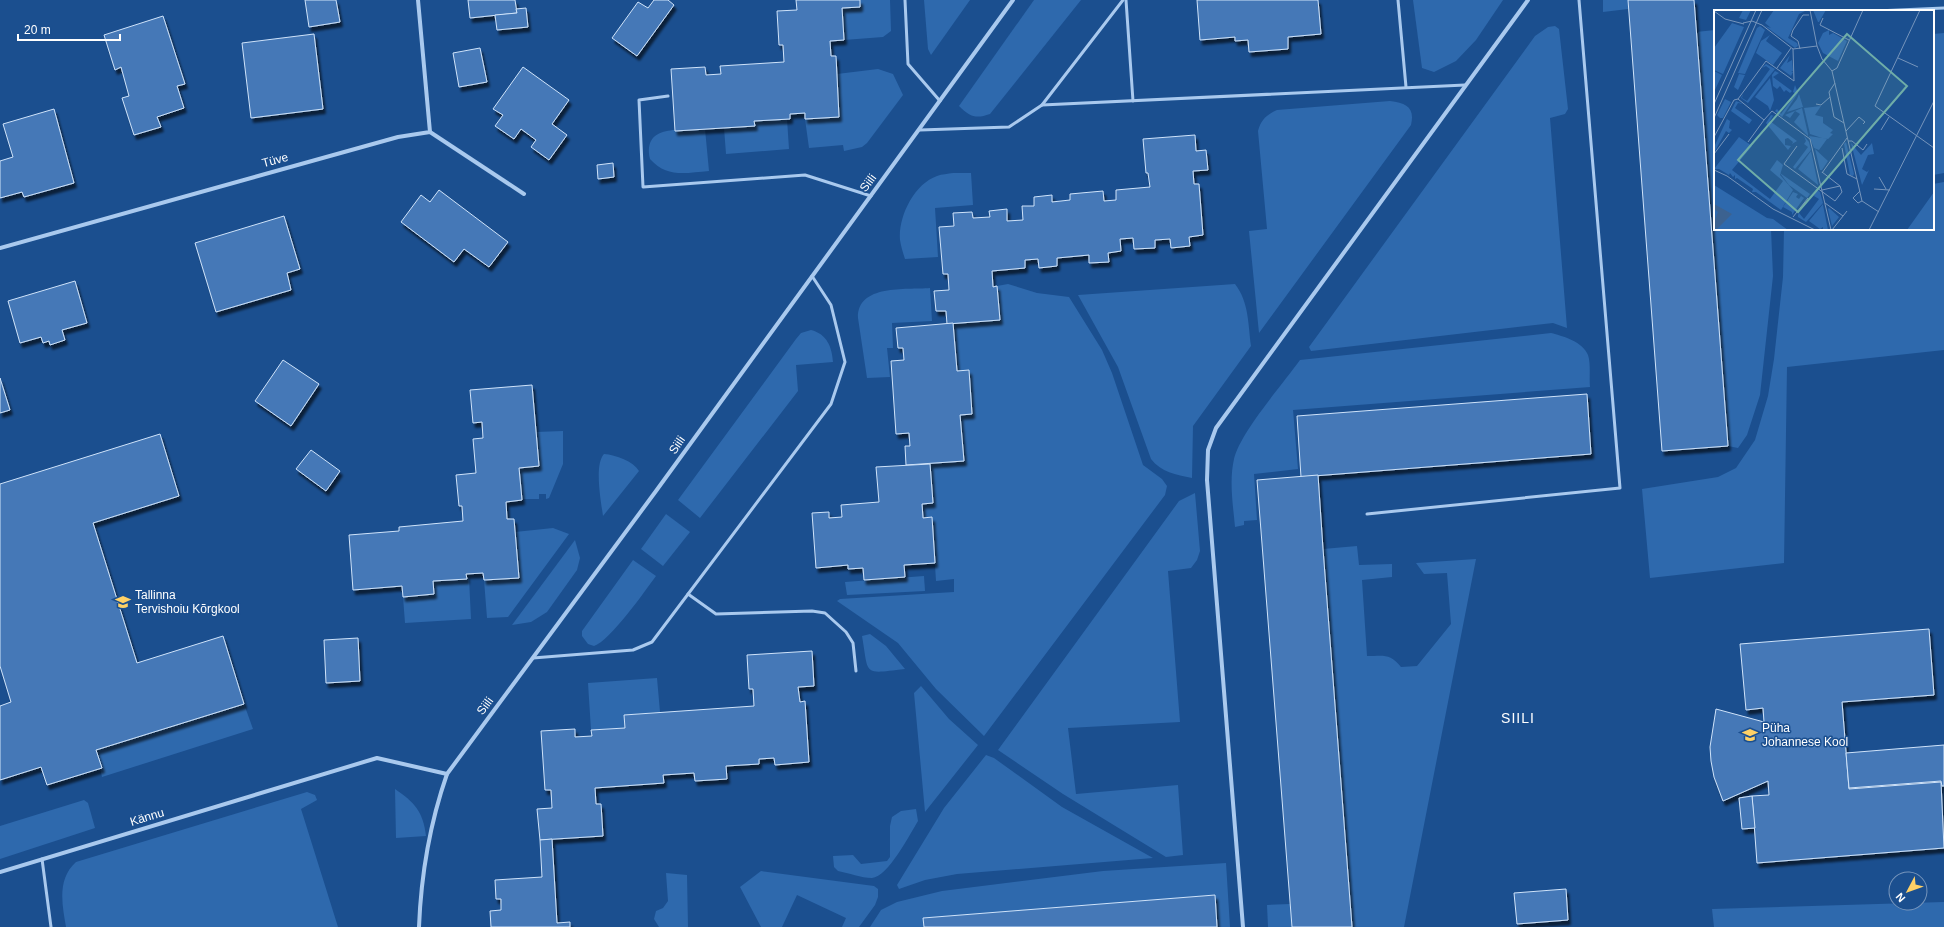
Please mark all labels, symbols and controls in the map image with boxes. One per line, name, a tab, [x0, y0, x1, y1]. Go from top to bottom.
inset map	[1714, 10, 1934, 230]
scale bar	[18, 16, 120, 42]
text: 20 m	[24, 23, 51, 37]
street label: Tüve	[260, 150, 290, 170]
street label: Siili	[857, 171, 879, 195]
street label: Siili	[666, 433, 688, 457]
place label: Tallinna Tervishoiu Kõrgkool	[135, 588, 240, 616]
school or university icon: Tallinna Tervishoiu Kõrgkool	[114, 593, 132, 611]
street label: Siili	[474, 694, 496, 718]
district label: SIILI	[1501, 710, 1535, 726]
place label: Püha Johannese Kool	[1762, 721, 1848, 749]
school or university icon: Püha Johannese Kool	[1741, 726, 1759, 744]
street label: Kännu	[128, 805, 166, 829]
north arrow	[1888, 871, 1928, 911]
text: N	[1893, 891, 1908, 904]

